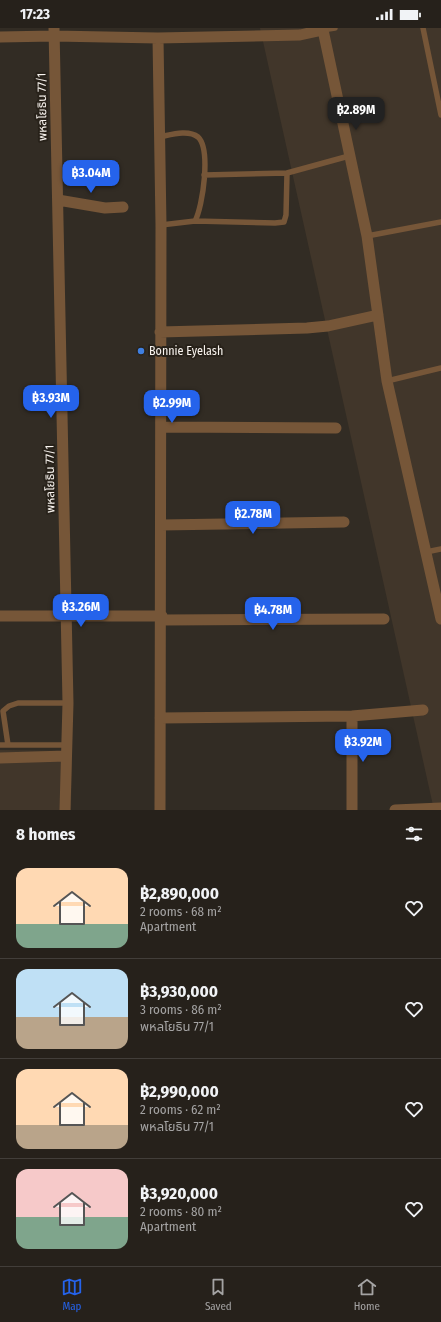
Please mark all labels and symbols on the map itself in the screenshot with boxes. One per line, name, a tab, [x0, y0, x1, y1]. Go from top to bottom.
street label: พหลโยธิน 77/1	[34, 73, 50, 141]
pin: ฿2.89M	[323, 97, 389, 131]
pin: ฿3.04M	[58, 160, 124, 194]
place label: Bonnie Eyelash	[149, 344, 223, 358]
marker: Bonnie Eyelash	[136, 346, 146, 356]
pin: ฿3.93M	[18, 385, 84, 419]
pin: ฿2.99M	[139, 390, 205, 424]
street label: พหลโยธิน 77/1	[42, 445, 58, 513]
pin: ฿2.78M	[220, 501, 286, 535]
pin: ฿3.26M	[48, 594, 114, 628]
pin: ฿4.78M	[240, 597, 306, 631]
pin: ฿3.92M	[330, 729, 396, 763]

